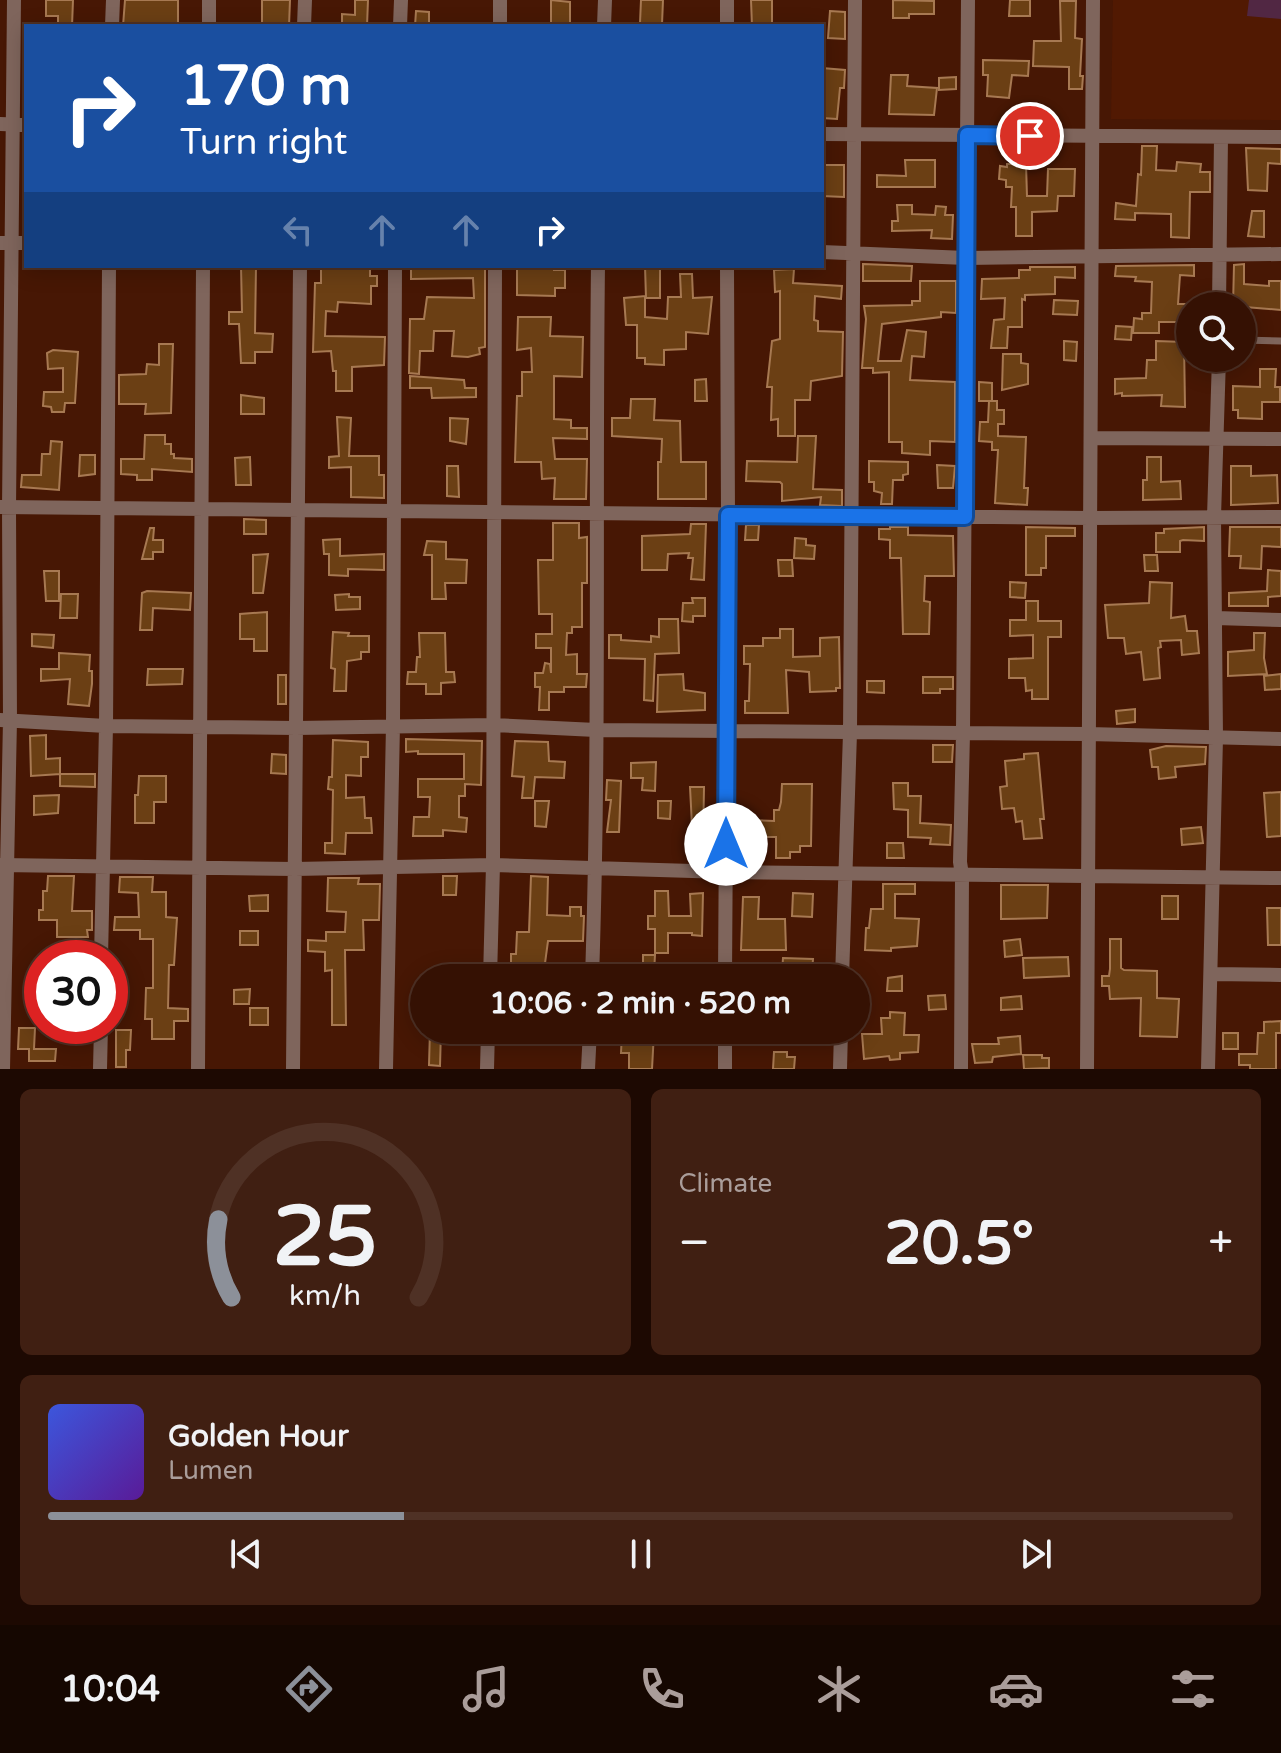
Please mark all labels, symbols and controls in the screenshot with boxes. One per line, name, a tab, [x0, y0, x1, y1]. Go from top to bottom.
text: 170 m	[180, 53, 351, 120]
icon: right	[48, 56, 152, 160]
pin	[996, 102, 1064, 170]
icon: arrive	[1008, 114, 1052, 158]
text: Turn right	[180, 121, 347, 164]
icon: left	[276, 208, 320, 252]
icon: ahead	[360, 208, 404, 252]
icon: ahead	[444, 208, 488, 252]
icon: right	[528, 208, 572, 252]
map controls	[1176, 292, 1256, 372]
button: search	[1176, 292, 1256, 372]
position arrow	[684, 802, 768, 886]
speed limit sign: 30	[24, 940, 128, 1044]
text: 10:06 · 2 min · 520 m	[489, 985, 791, 1022]
text: Climate	[679, 1168, 772, 1199]
text: 25	[273, 1188, 377, 1288]
text: 20.5°	[884, 1208, 1034, 1280]
text: −	[679, 1217, 710, 1270]
text: +	[1208, 1217, 1233, 1270]
text: km/h	[289, 1279, 361, 1313]
text: Golden Hour	[168, 1418, 349, 1455]
text: Lumen	[168, 1455, 253, 1486]
icon: previous	[224, 1532, 268, 1576]
icon: pause	[619, 1532, 663, 1576]
icon: next	[1014, 1532, 1058, 1576]
icon: directions	[281, 1661, 337, 1717]
icon: music	[458, 1661, 514, 1717]
icon: phone	[634, 1661, 690, 1717]
icon: climate	[811, 1661, 867, 1717]
icon: car	[988, 1661, 1044, 1717]
icon: filters	[1165, 1661, 1221, 1717]
text: 10:04	[60, 1668, 160, 1711]

